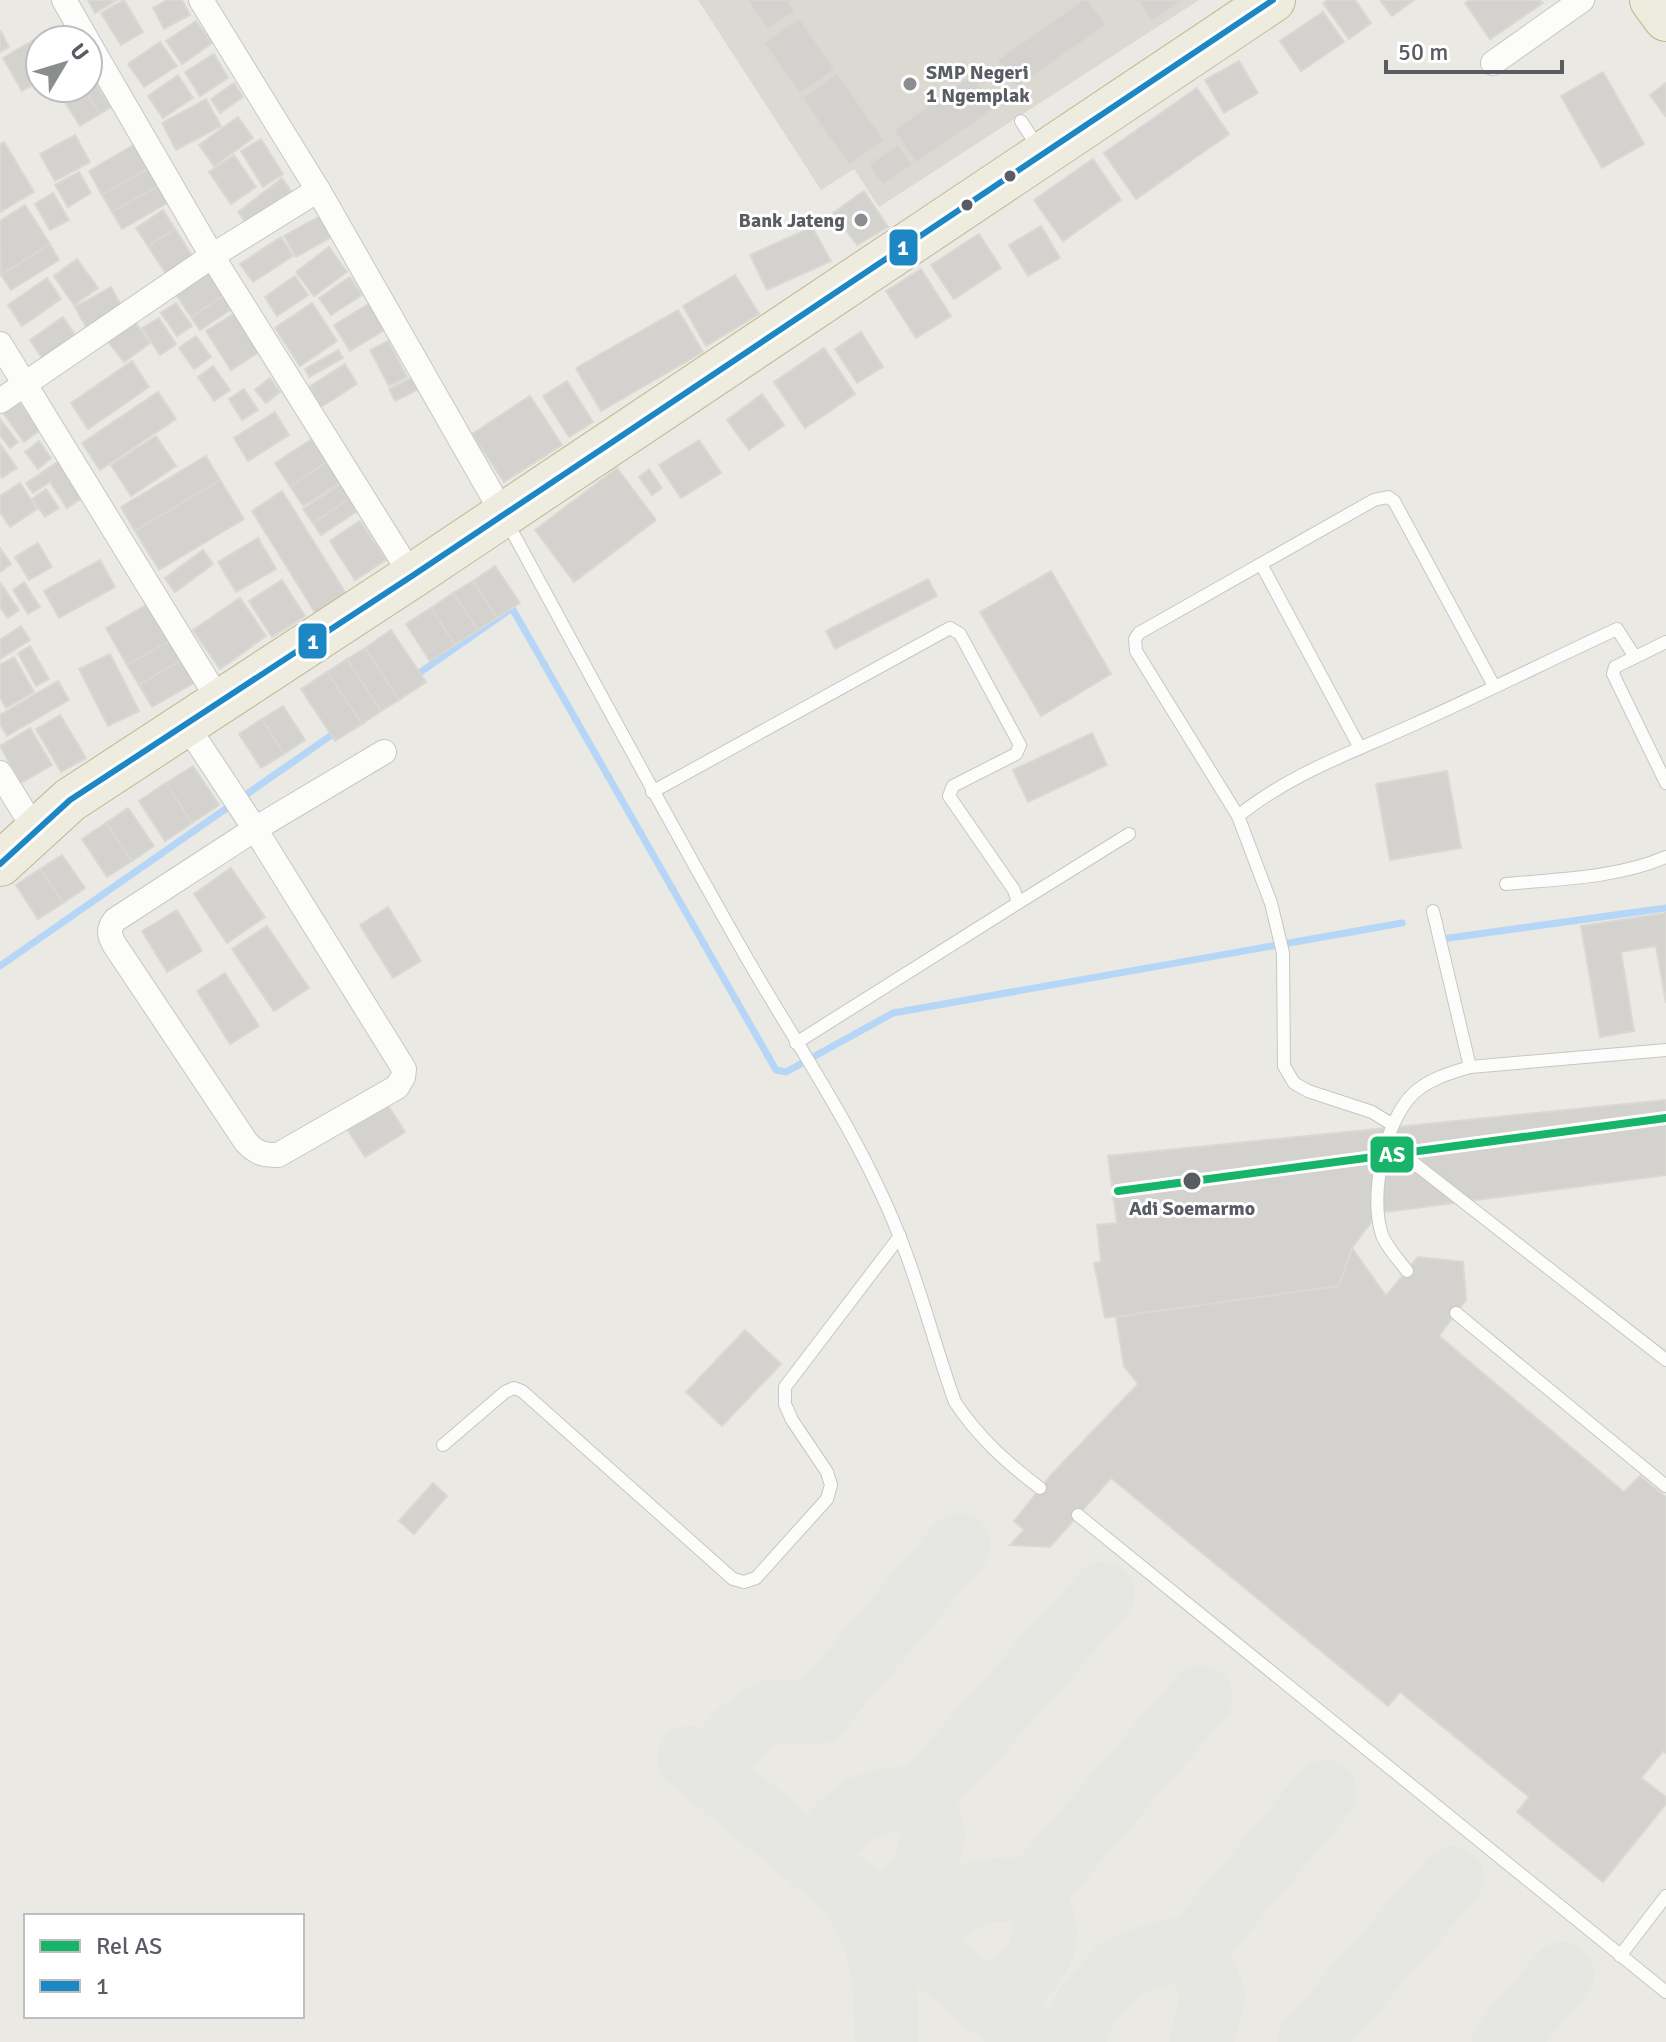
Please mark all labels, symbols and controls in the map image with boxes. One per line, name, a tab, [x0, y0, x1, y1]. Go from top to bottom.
north arrow	[24, 24, 104, 104]
scale bar	[1386, 24, 1562, 74]
text: 50 m	[1398, 37, 1448, 67]
text: U	[64, 38, 95, 66]
place label: SMP Negeri 1 Ngemplak	[926, 60, 1030, 108]
marker: SMP Negeri 1 Ngemplak	[901, 75, 919, 93]
unlabelled marker	[1002, 168, 1018, 184]
unlabelled marker	[959, 197, 975, 213]
place label: Bank Jateng	[739, 208, 845, 233]
marker: Bank Jateng	[852, 211, 870, 229]
line badge: 1	[888, 228, 919, 267]
text: 1	[897, 234, 909, 261]
line badge: 1	[297, 622, 328, 660]
text: 1	[307, 628, 319, 655]
line badge: AS	[1369, 1135, 1415, 1174]
text: AS	[1379, 1141, 1405, 1168]
marker: Adi Soemarmo	[1181, 1170, 1203, 1192]
place label: Adi Soemarmo	[1129, 1196, 1255, 1221]
legend	[24, 1914, 304, 2018]
text: Rel AS	[96, 1931, 162, 1961]
text: 1	[96, 1971, 109, 2001]

